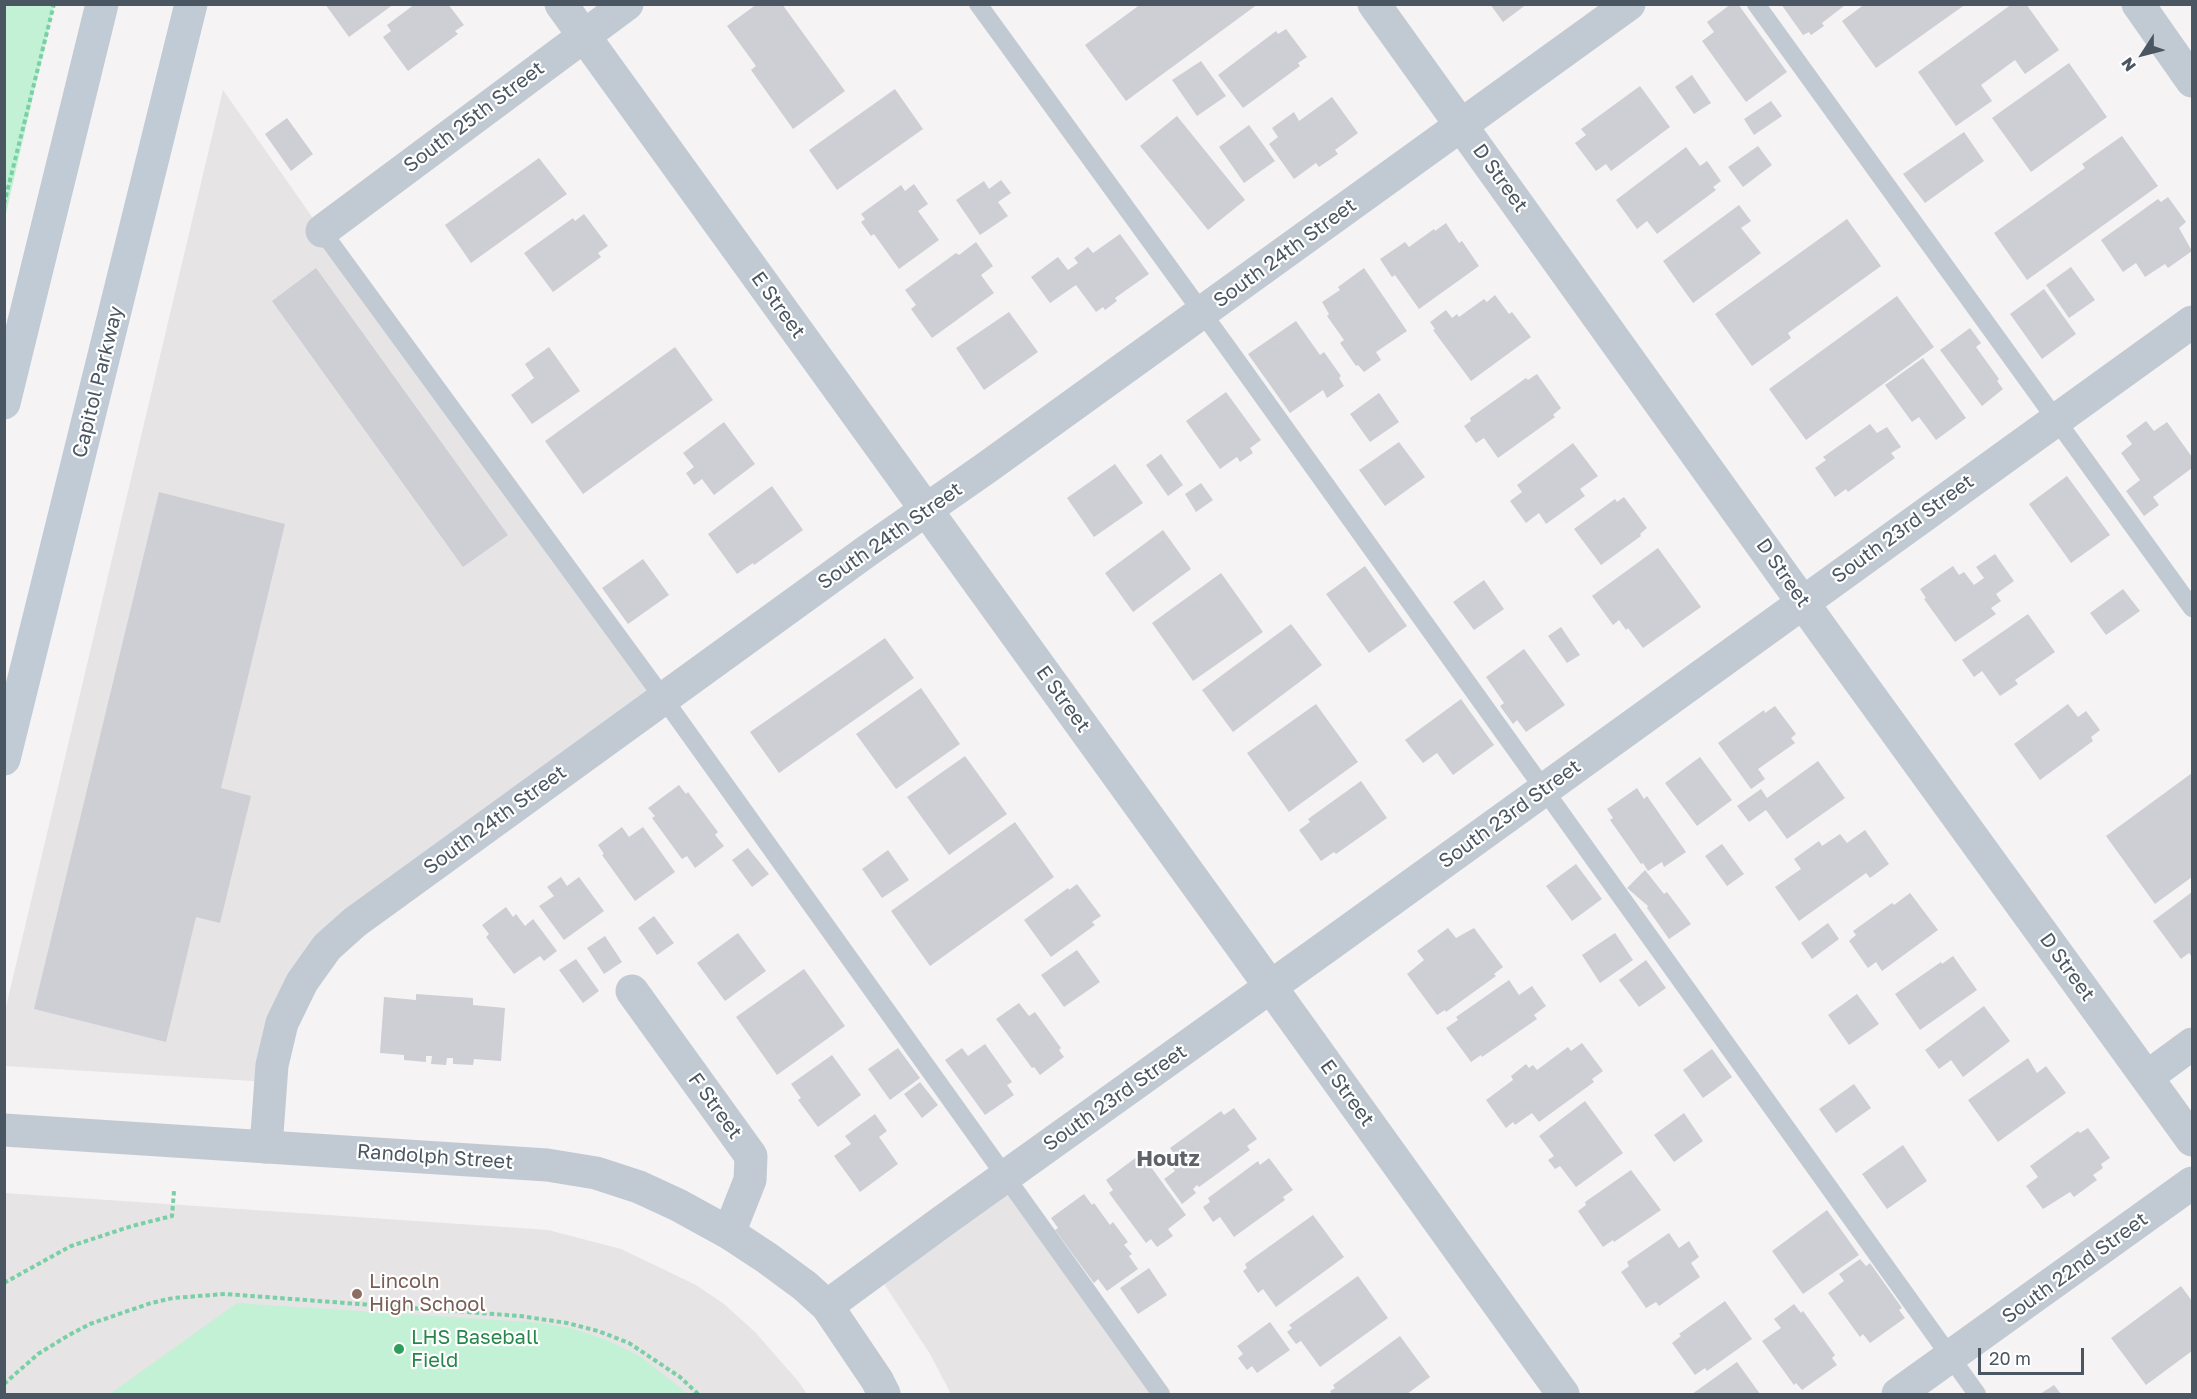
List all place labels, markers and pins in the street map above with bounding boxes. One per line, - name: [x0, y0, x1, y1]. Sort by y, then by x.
- place label: Lincoln High School: [369, 1270, 486, 1317]
- marker: Lincoln High School: [350, 1287, 364, 1301]
- place label: LHS Baseball Field: [411, 1326, 539, 1373]
- marker: LHS Baseball Field: [392, 1342, 406, 1356]

